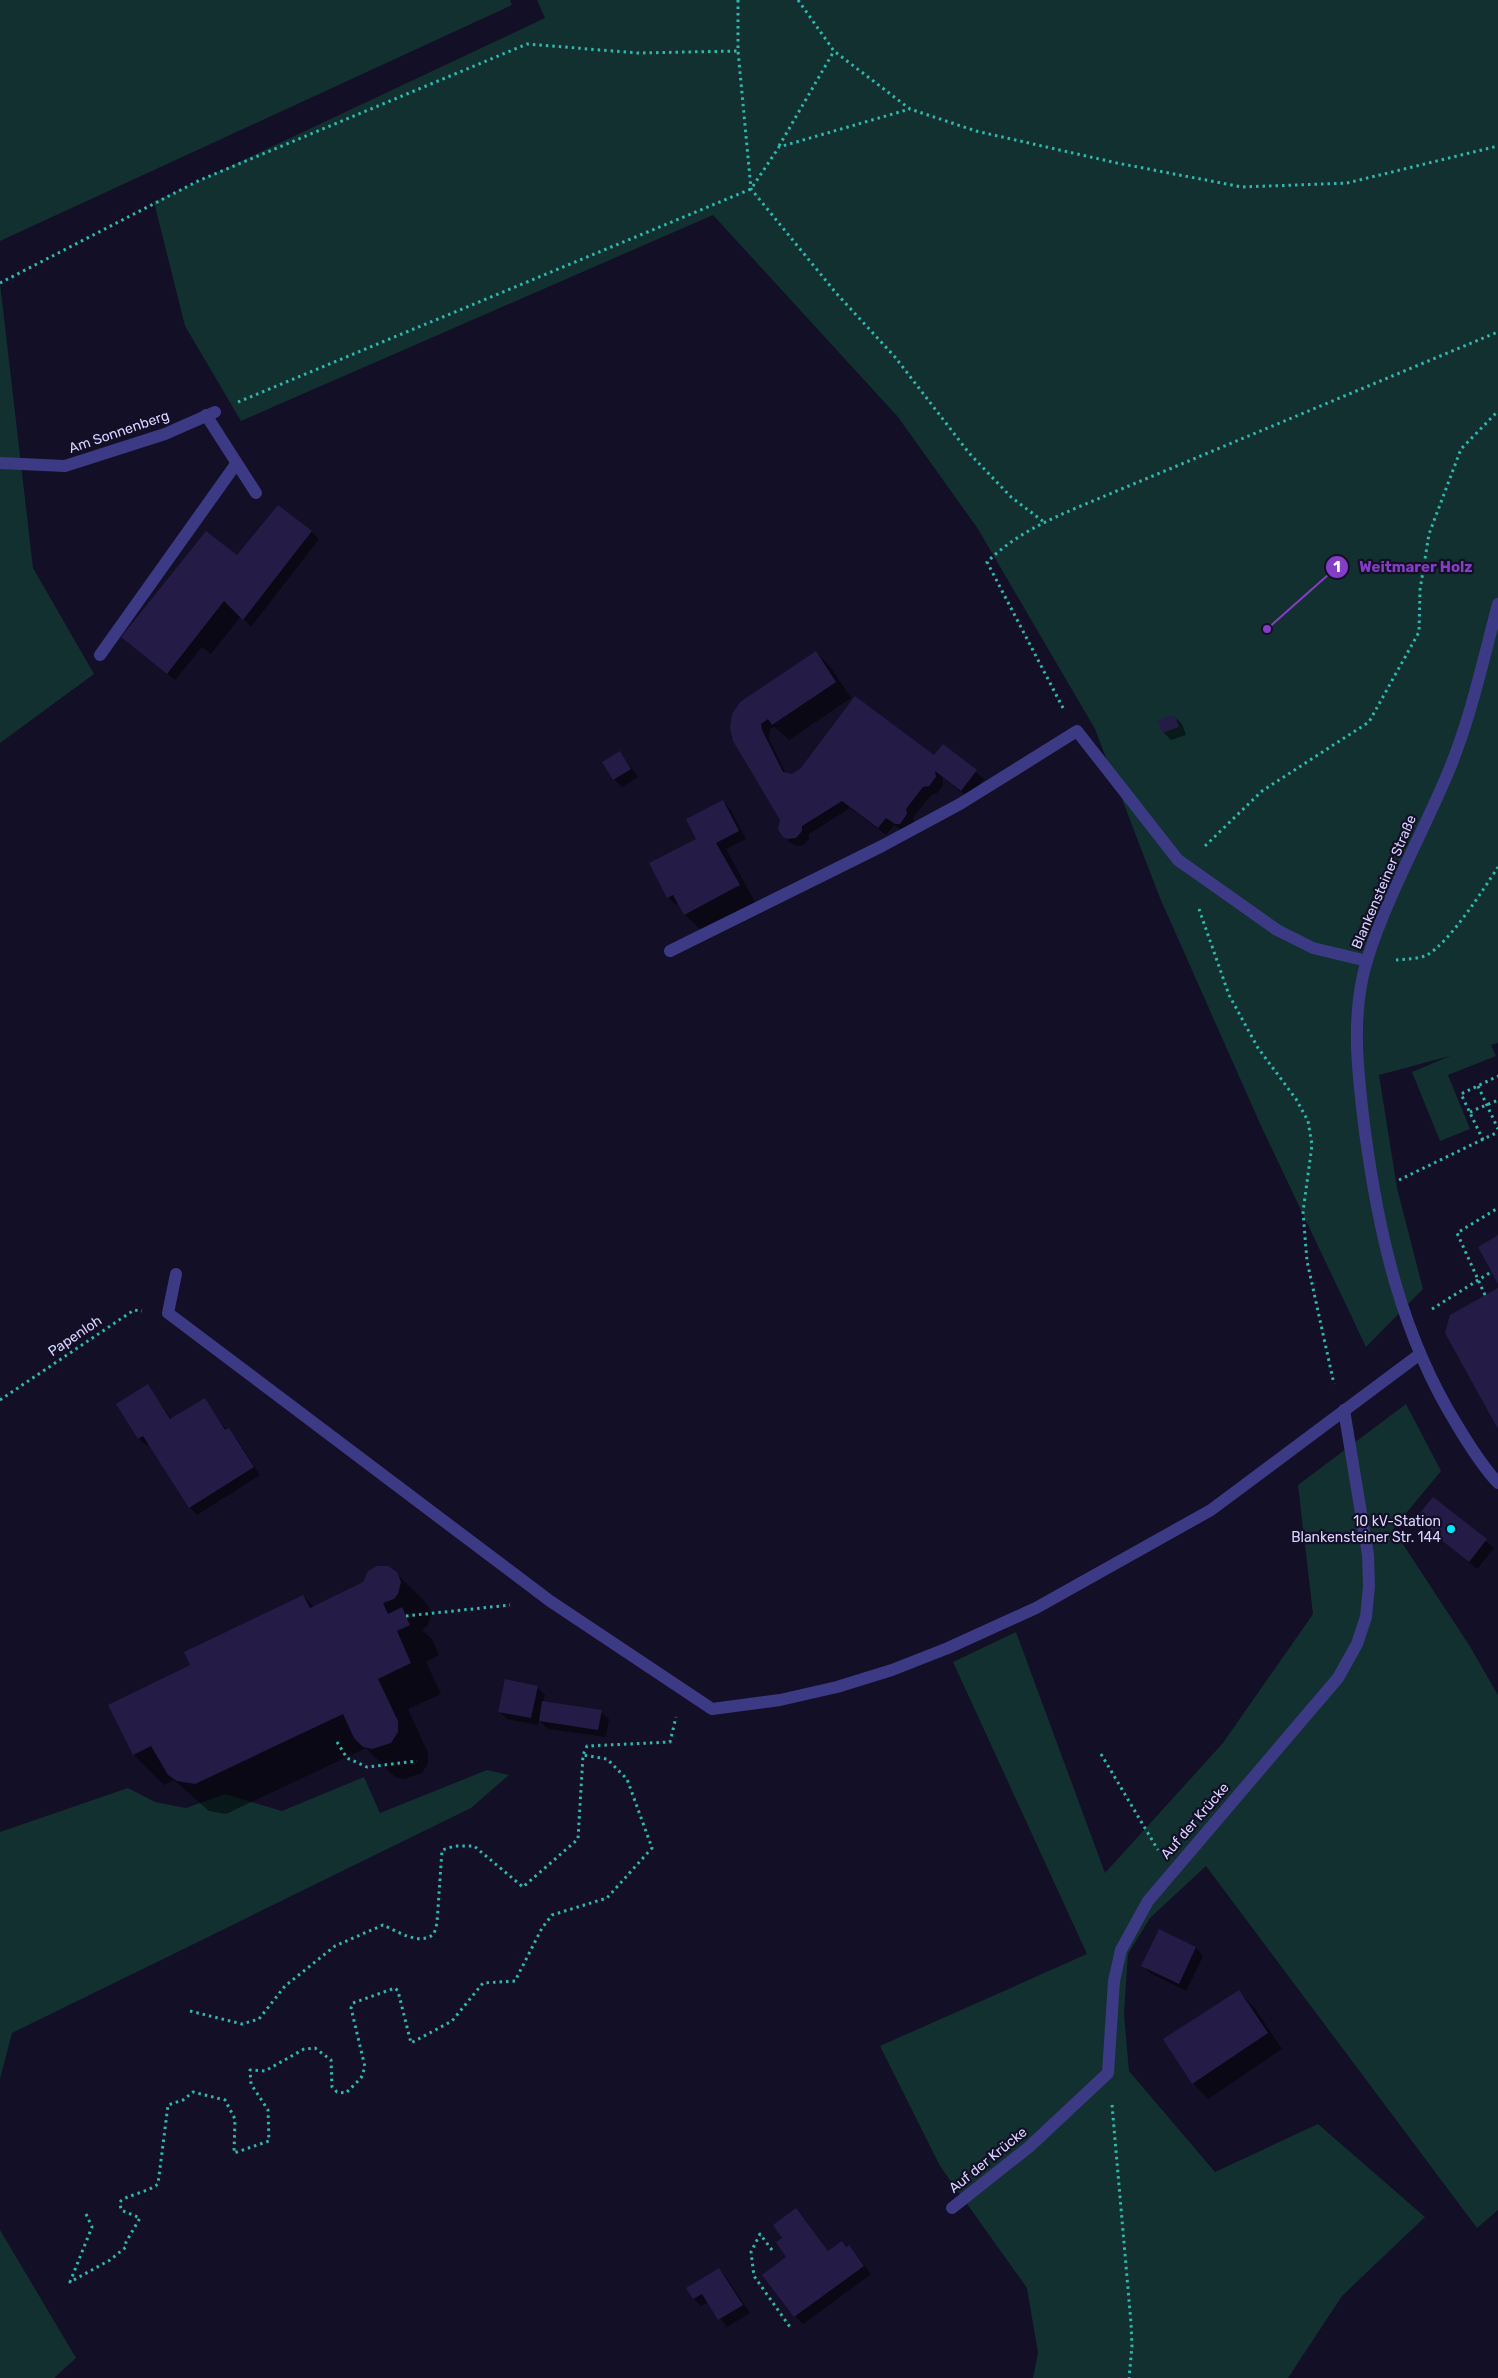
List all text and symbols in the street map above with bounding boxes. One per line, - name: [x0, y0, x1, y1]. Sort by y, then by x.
- street label: Am Sonnenberg: [67, 407, 171, 457]
- callout: Weitmarer Holz: [1324, 552, 1483, 582]
- text: 1: [1333, 558, 1341, 576]
- text: Weitmarer Holz: [1359, 558, 1473, 576]
- street label: Blankensteiner Straße: [1348, 812, 1420, 952]
- street label: Papenloh: [45, 1312, 105, 1360]
- place label: 10 kV-Station Blankensteiner Str. 144: [1291, 1513, 1441, 1546]
- marker: 10 kV-Station Blankensteiner Str. 144: [1445, 1523, 1457, 1535]
- street label: Auf der Krücke: [1157, 1779, 1233, 1863]
- street label: Auf der Krücke: [946, 2123, 1031, 2197]

